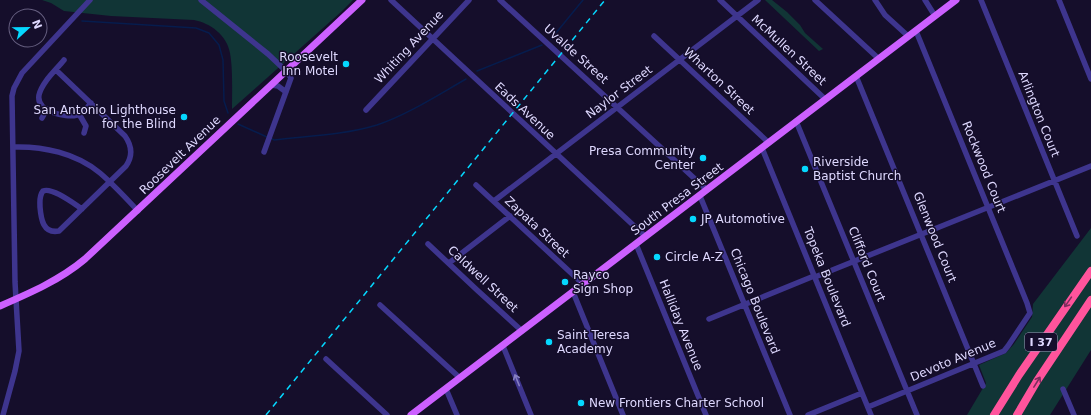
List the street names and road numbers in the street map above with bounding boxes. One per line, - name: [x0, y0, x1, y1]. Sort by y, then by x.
- street label: Whiting Avenue: [372, 8, 446, 86]
- street label: McMullen Street: [749, 12, 829, 88]
- street label: Uvalde Street: [541, 21, 611, 87]
- street label: Wharton Street: [681, 45, 758, 118]
- street label: Naylor Street: [583, 62, 655, 121]
- street label: Arlington Court: [1015, 69, 1063, 159]
- street label: Eads Avenue: [492, 80, 558, 142]
- street label: Roosevelt Avenue: [137, 113, 223, 197]
- street label: Rockwood Court: [959, 119, 1009, 215]
- street label: South Presa Street: [628, 160, 726, 238]
- street label: Glenwood Court: [910, 190, 960, 285]
- street label: Zapata Street: [502, 194, 572, 261]
- street label: Topeka Boulevard: [800, 224, 853, 329]
- street label: Clifford Court: [846, 224, 889, 304]
- street label: Caldwell Street: [445, 243, 521, 315]
- street label: Chicago Boulevard: [727, 246, 783, 356]
- street label: Halliday Avenue: [656, 277, 706, 373]
- road number: I 37: [1025, 333, 1057, 351]
- street label: Devoto Avenue: [908, 336, 998, 384]

